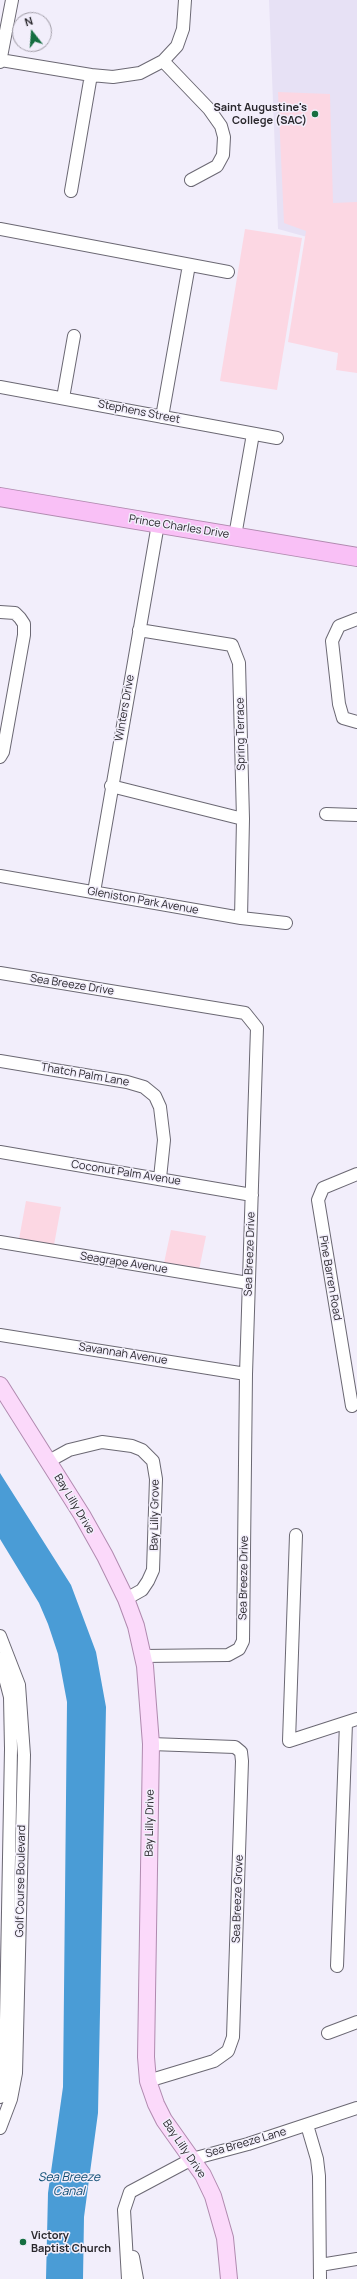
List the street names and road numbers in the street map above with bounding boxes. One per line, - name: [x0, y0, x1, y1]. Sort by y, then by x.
- street label: Stephens Street: [97, 398, 181, 426]
- street label: Prince Charles Drive: [128, 513, 230, 541]
- street label: Winters Drive: [113, 674, 137, 742]
- street label: Spring Terrace: [234, 697, 248, 771]
- street label: Gleniston Park Avenue: [86, 885, 200, 917]
- street label: Sea Breeze Drive: [29, 972, 115, 998]
- street label: Thatch Palm Lane: [40, 1061, 130, 1089]
- street label: Coconut Palm Avenue: [70, 1158, 182, 1188]
- street label: Sea Breeze Drive: [242, 1211, 258, 1297]
- street label: Pine Barren Road: [316, 1234, 344, 1322]
- street label: Seagrape Avenue: [79, 1250, 169, 1276]
- street label: Savannah Avenue: [78, 1340, 168, 1368]
- street label: Bay Lilly Drive: [51, 1472, 97, 1536]
- street label: Bay Lilly Grove: [148, 1479, 162, 1551]
- street label: Sea Breeze Drive: [237, 1536, 251, 1620]
- street label: Bay Lilly Drive: [143, 1789, 157, 1857]
- street label: Golf Course Boulevard: [13, 1825, 29, 1937]
- street label: Sea Breeze Grove: [230, 1855, 246, 1943]
- street label: Bay Lilly Drive: [160, 2117, 208, 2181]
- street label: Sea Breeze Lane: [204, 2125, 288, 2161]

